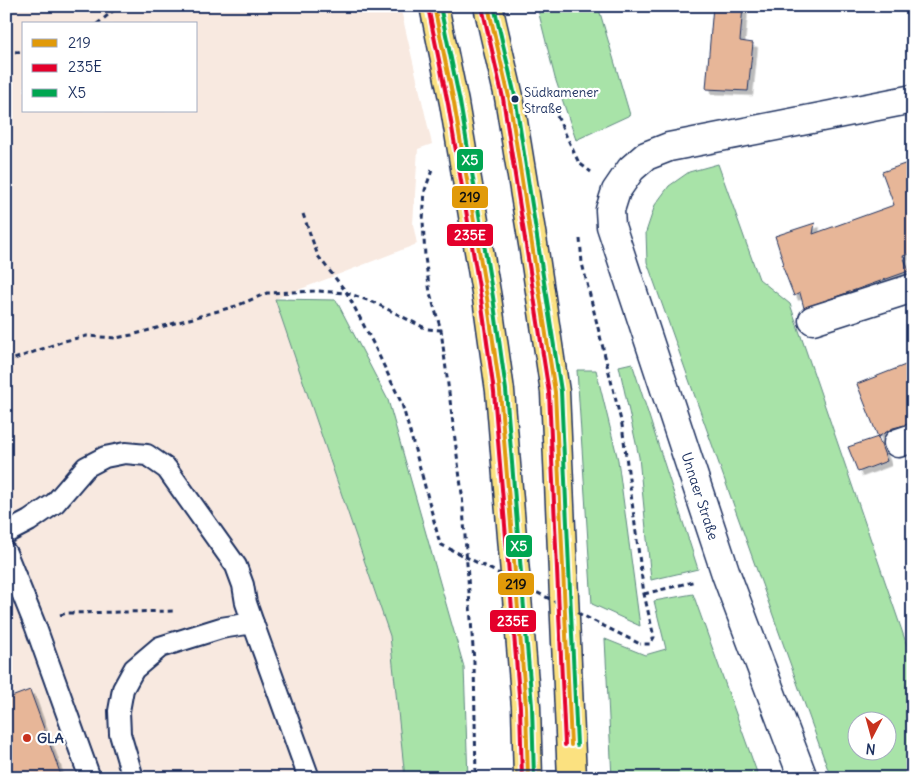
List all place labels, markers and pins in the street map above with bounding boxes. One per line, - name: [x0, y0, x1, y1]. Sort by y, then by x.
- place label: Südkamener Straße: [524, 84, 599, 117]
- marker: Südkamener Straße: [510, 94, 520, 104]
- place label: GLA: [37, 729, 64, 747]
- marker: GLA: [21, 732, 33, 744]

